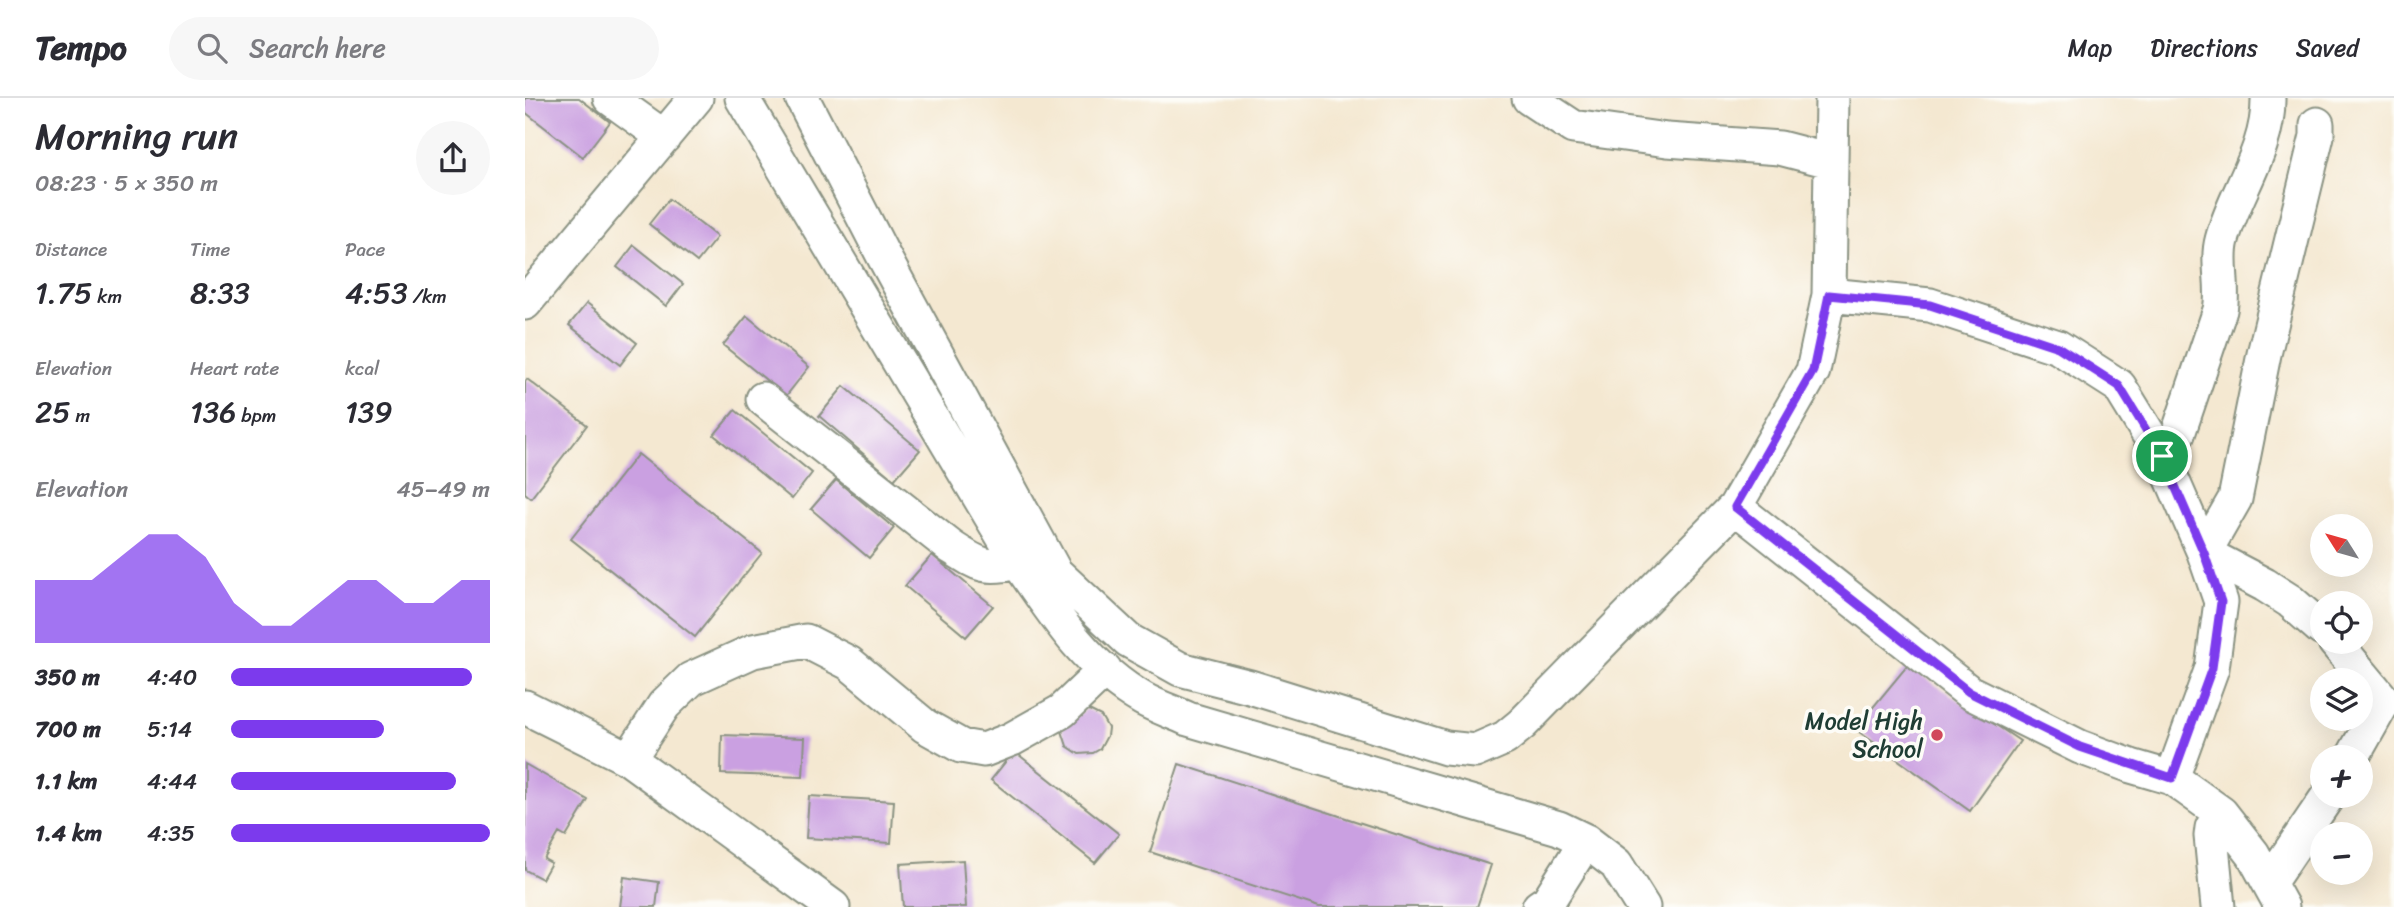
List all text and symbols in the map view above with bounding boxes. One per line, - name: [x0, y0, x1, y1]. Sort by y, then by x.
- search box: [169, 17, 659, 80]
- text: Tempo: [35, 19, 127, 77]
- text: Search here: [249, 25, 386, 71]
- text: Map: [2068, 27, 2112, 69]
- text: Directions: [2150, 27, 2258, 69]
- text: Saved: [2296, 27, 2359, 69]
- icon: search: [193, 29, 231, 67]
- text: Morning run: [35, 103, 238, 170]
- button: share: [416, 121, 490, 195]
- text: 08:23 · 5 × 350 m: [35, 163, 218, 204]
- text: Distance: [35, 233, 107, 266]
- text: Time: [190, 233, 230, 266]
- text: Pace: [345, 233, 385, 266]
- text: 1.75: [35, 266, 92, 320]
- text: 8:33: [190, 266, 250, 320]
- text: 4:53: [345, 266, 408, 320]
- text: km: [92, 280, 122, 313]
- text: /km: [408, 280, 447, 313]
- text: Elevation: [35, 352, 112, 385]
- text: Heart rate: [190, 352, 279, 385]
- text: kcal: [345, 352, 380, 385]
- text: 25: [35, 385, 71, 439]
- text: 136: [190, 385, 236, 439]
- text: 139: [345, 385, 393, 439]
- text: m: [71, 399, 90, 432]
- text: bpm: [236, 399, 276, 432]
- pin: [2132, 426, 2192, 486]
- icon: arrive: [2143, 437, 2181, 475]
- text: Elevation: [35, 469, 128, 510]
- text: 45–49 m: [396, 469, 490, 510]
- north arrow: [2310, 514, 2373, 578]
- map controls: [2310, 514, 2373, 885]
- button: locate: [2310, 591, 2373, 654]
- text: 350 m: [35, 657, 100, 698]
- text: 4:40: [147, 657, 197, 698]
- button: layers: [2310, 668, 2373, 731]
- place label: Model High School: [1805, 700, 1924, 770]
- text: 700 m: [35, 709, 101, 750]
- text: 5:14: [147, 709, 192, 750]
- marker: Model High School: [1929, 727, 1945, 743]
- button: +: [2310, 745, 2373, 808]
- text: 1.1 km: [35, 761, 98, 802]
- text: 4:44: [147, 761, 197, 802]
- text: 1.4 km: [35, 813, 102, 854]
- text: 4:35: [147, 813, 195, 854]
- button: −: [2310, 822, 2373, 885]

